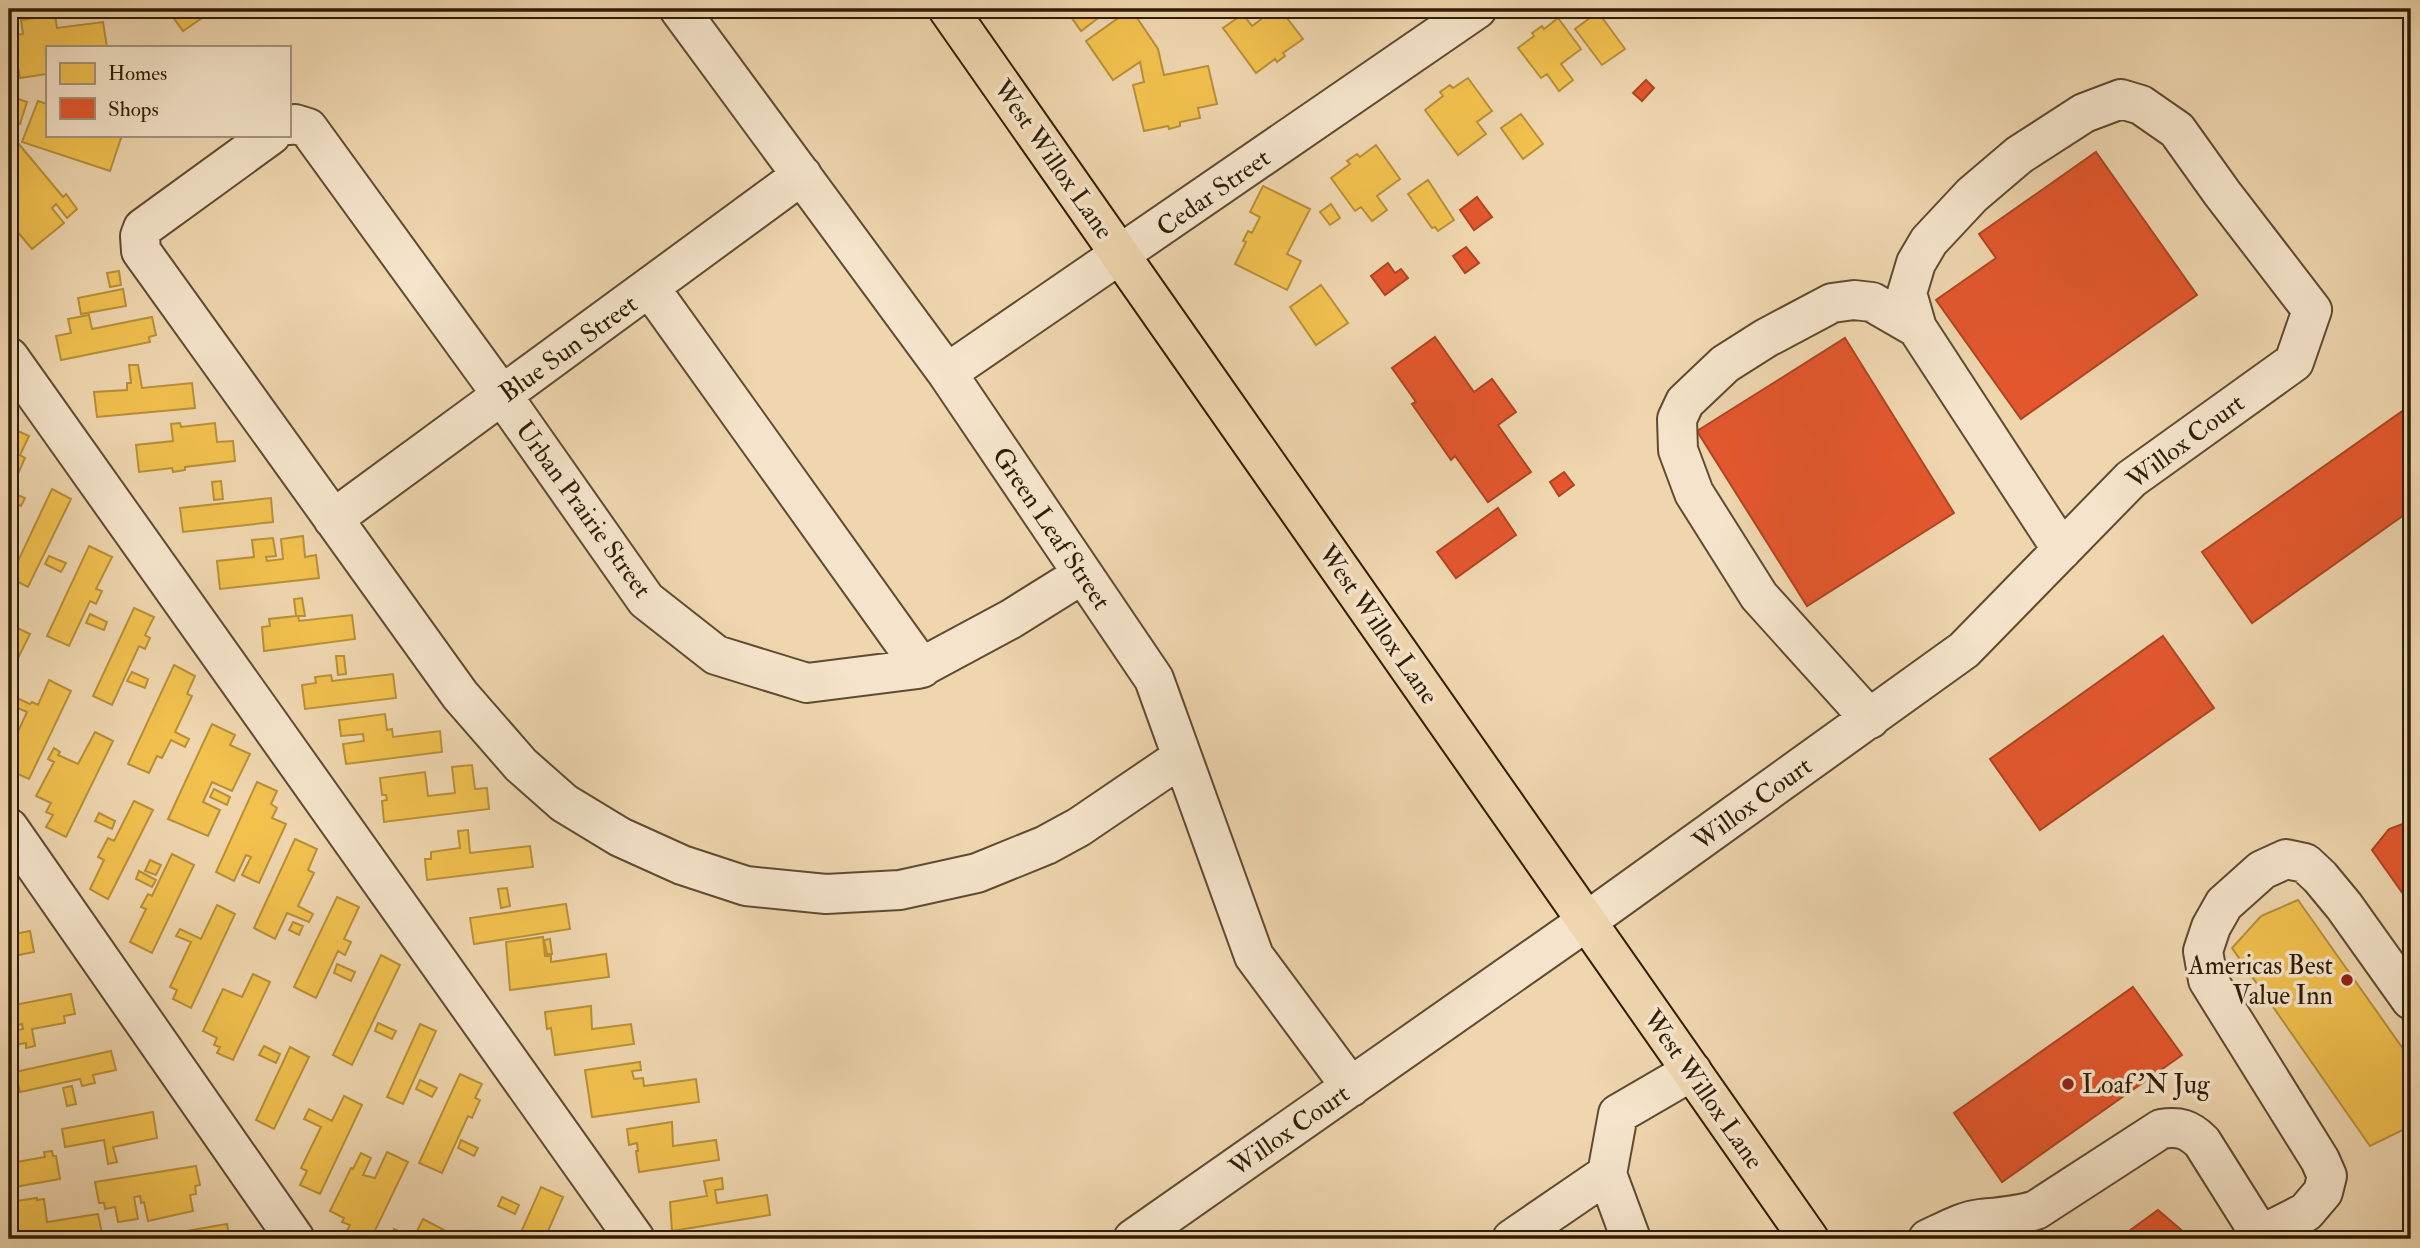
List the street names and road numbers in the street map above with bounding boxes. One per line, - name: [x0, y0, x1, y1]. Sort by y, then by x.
- street label: West Willox Lane: [986, 73, 1120, 246]
- street label: Cedar Street: [1151, 142, 1276, 244]
- street label: Blue Sun Street: [493, 288, 644, 410]
- street label: Willox Court: [2120, 387, 2251, 497]
- street label: Urban Prairie Street: [508, 415, 658, 604]
- street label: Green Leaf Street: [985, 441, 1117, 616]
- street label: West Willox Lane: [1311, 538, 1445, 711]
- street label: Willox Court: [1686, 750, 1818, 858]
- street label: West Willox Lane: [1636, 1003, 1770, 1176]
- street label: Willox Court: [1223, 1078, 1356, 1184]

